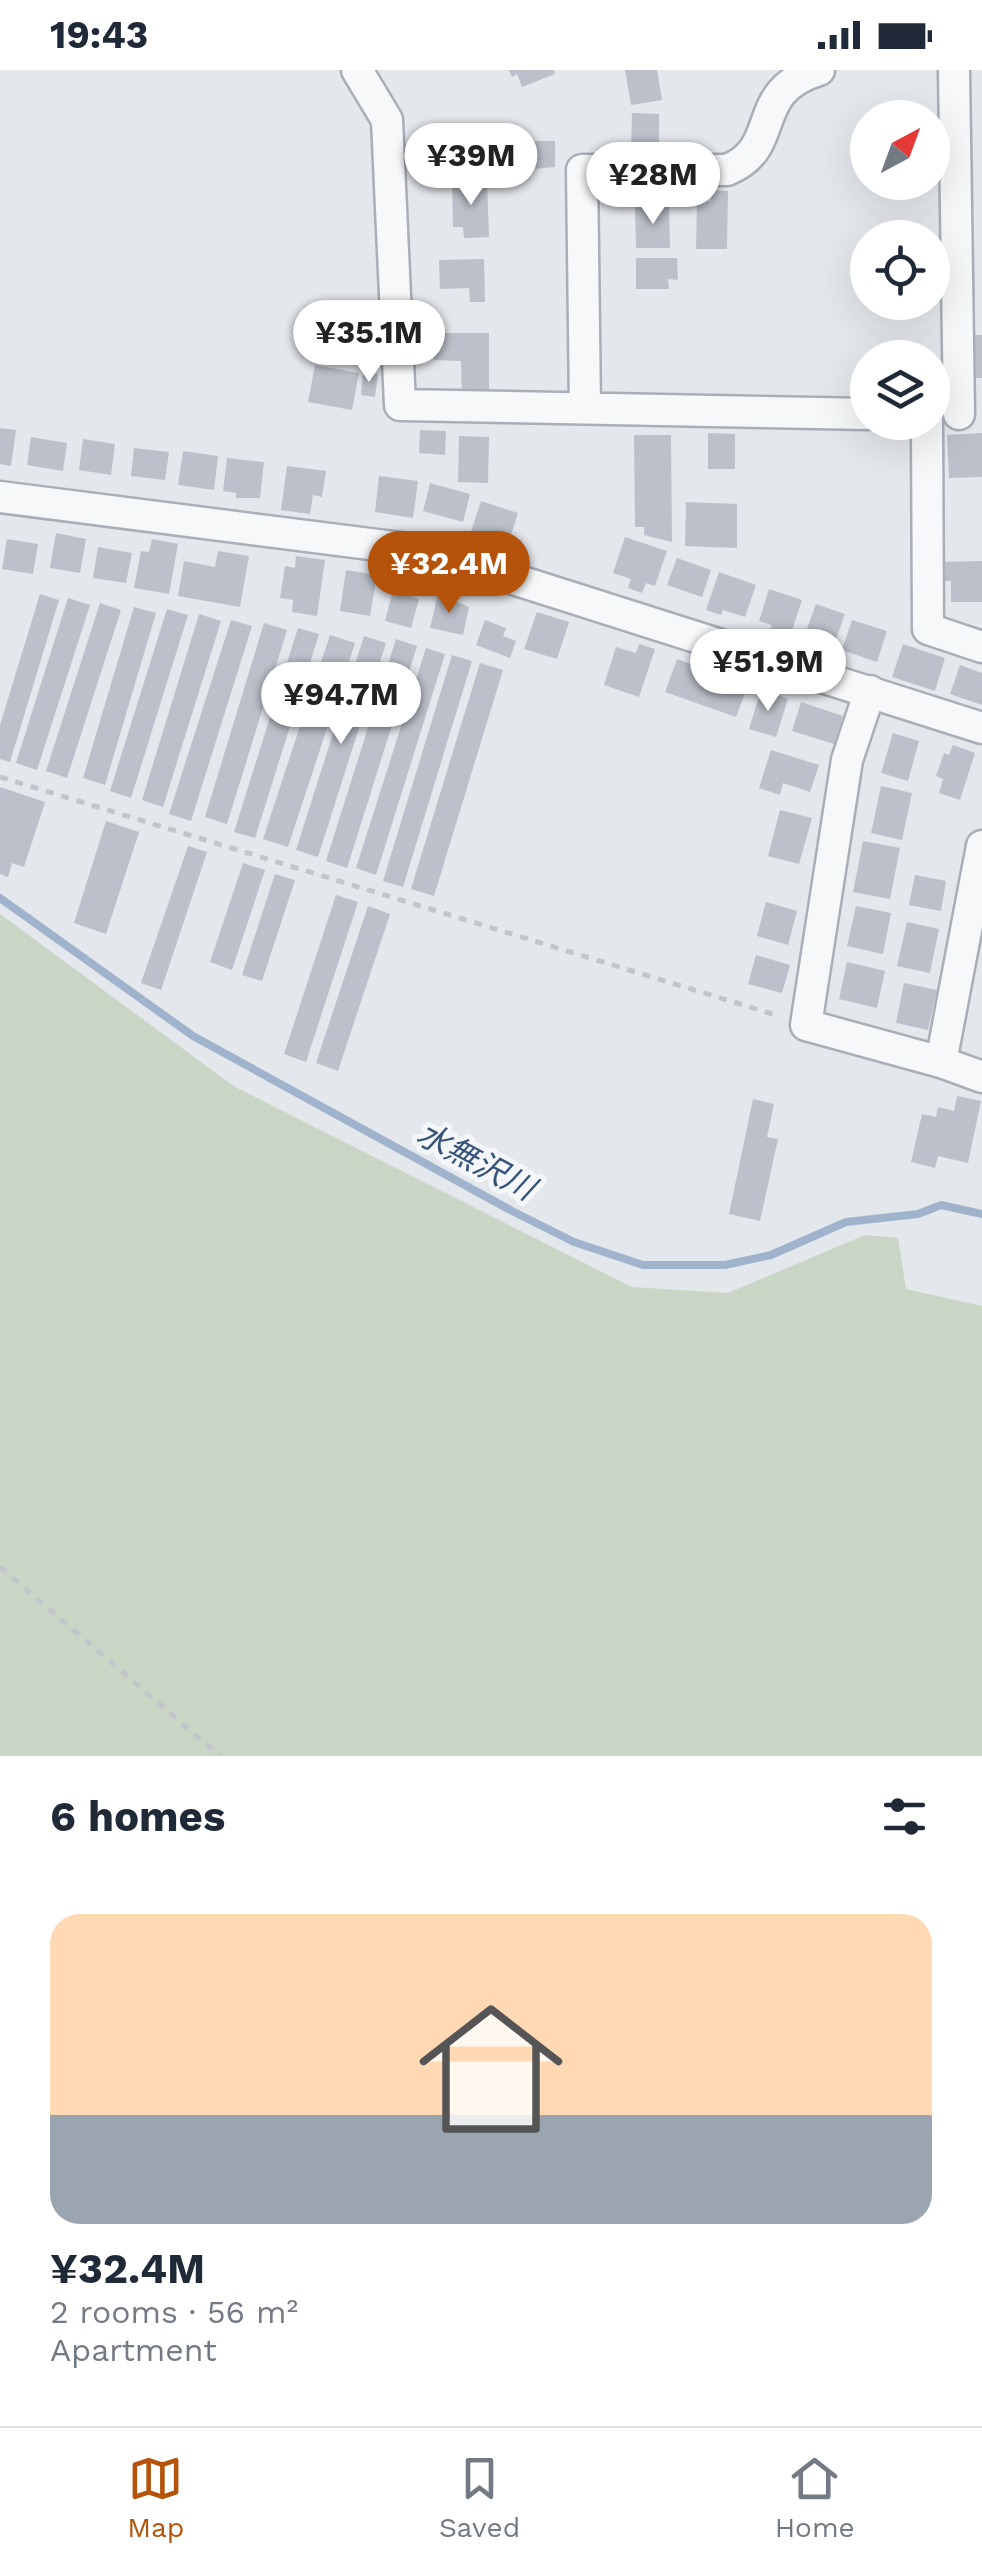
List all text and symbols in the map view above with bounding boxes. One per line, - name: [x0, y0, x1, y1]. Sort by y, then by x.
- text: 19:43: [50, 13, 148, 57]
- north arrow: [850, 100, 950, 200]
- map controls: [850, 100, 950, 440]
- pin: ¥39M: [412, 123, 530, 208]
- text: ¥39M: [426, 136, 516, 174]
- pin: ¥28M: [594, 142, 712, 227]
- text: ¥28M: [608, 155, 698, 193]
- button: locate: [850, 220, 950, 320]
- pin: ¥35.1M: [288, 300, 450, 385]
- text: ¥35.1M: [315, 313, 423, 351]
- button: layers: [850, 340, 950, 440]
- pin: ¥32.4M: [368, 531, 530, 616]
- text: ¥32.4M: [390, 544, 508, 582]
- pin: ¥51.9M: [687, 629, 849, 714]
- text: ¥51.9M: [712, 642, 824, 680]
- pin: ¥94.7M: [260, 662, 422, 747]
- text: ¥94.7M: [283, 675, 399, 713]
- water label: 水無沢川: [411, 1114, 544, 1209]
- icon: filters: [877, 1789, 932, 1844]
- text: 6 homes: [50, 1792, 225, 1841]
- icon: home: [401, 1979, 581, 2159]
- text: ¥32.4M: [50, 2244, 205, 2293]
- text: 2 rooms · 56 m²: [50, 2293, 298, 2331]
- text: Apartment: [50, 2331, 217, 2369]
- tab: Map: [127, 2451, 184, 2544]
- tab: Saved: [439, 2451, 520, 2544]
- tab: Home: [775, 2451, 855, 2544]

